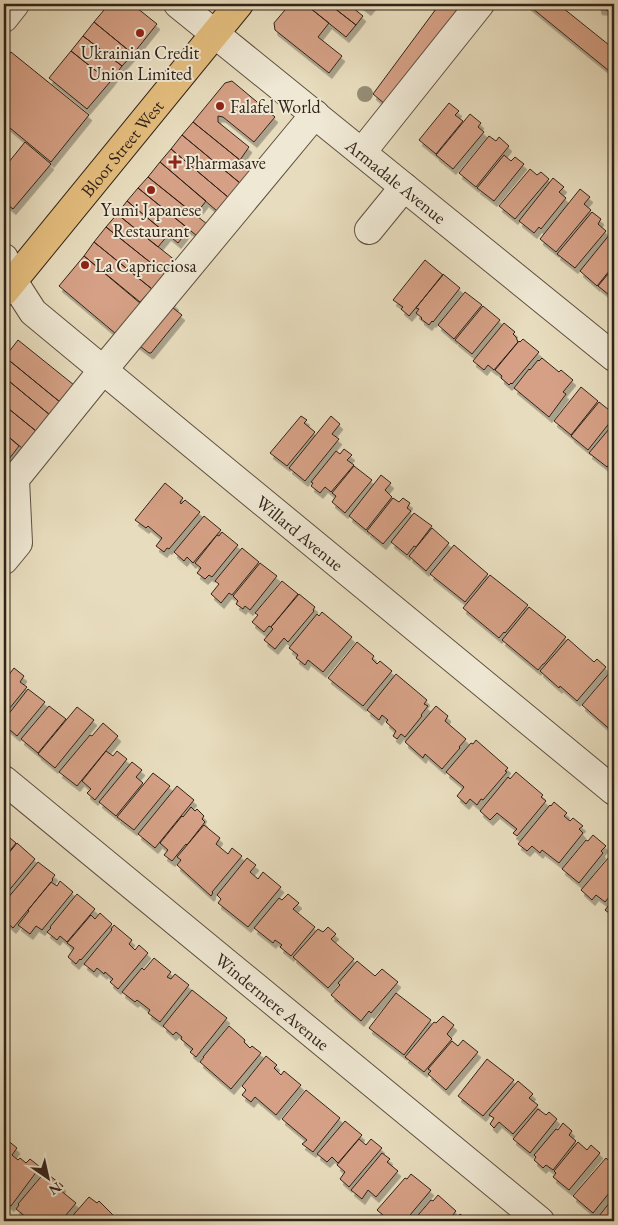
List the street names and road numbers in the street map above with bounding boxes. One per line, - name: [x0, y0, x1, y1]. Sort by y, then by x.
- street label: Bloor Street West: [75, 94, 168, 201]
- street label: Armadale Avenue: [341, 133, 451, 228]
- street label: Willard Avenue: [252, 490, 349, 575]
- street label: Windermere Avenue: [211, 947, 335, 1055]

